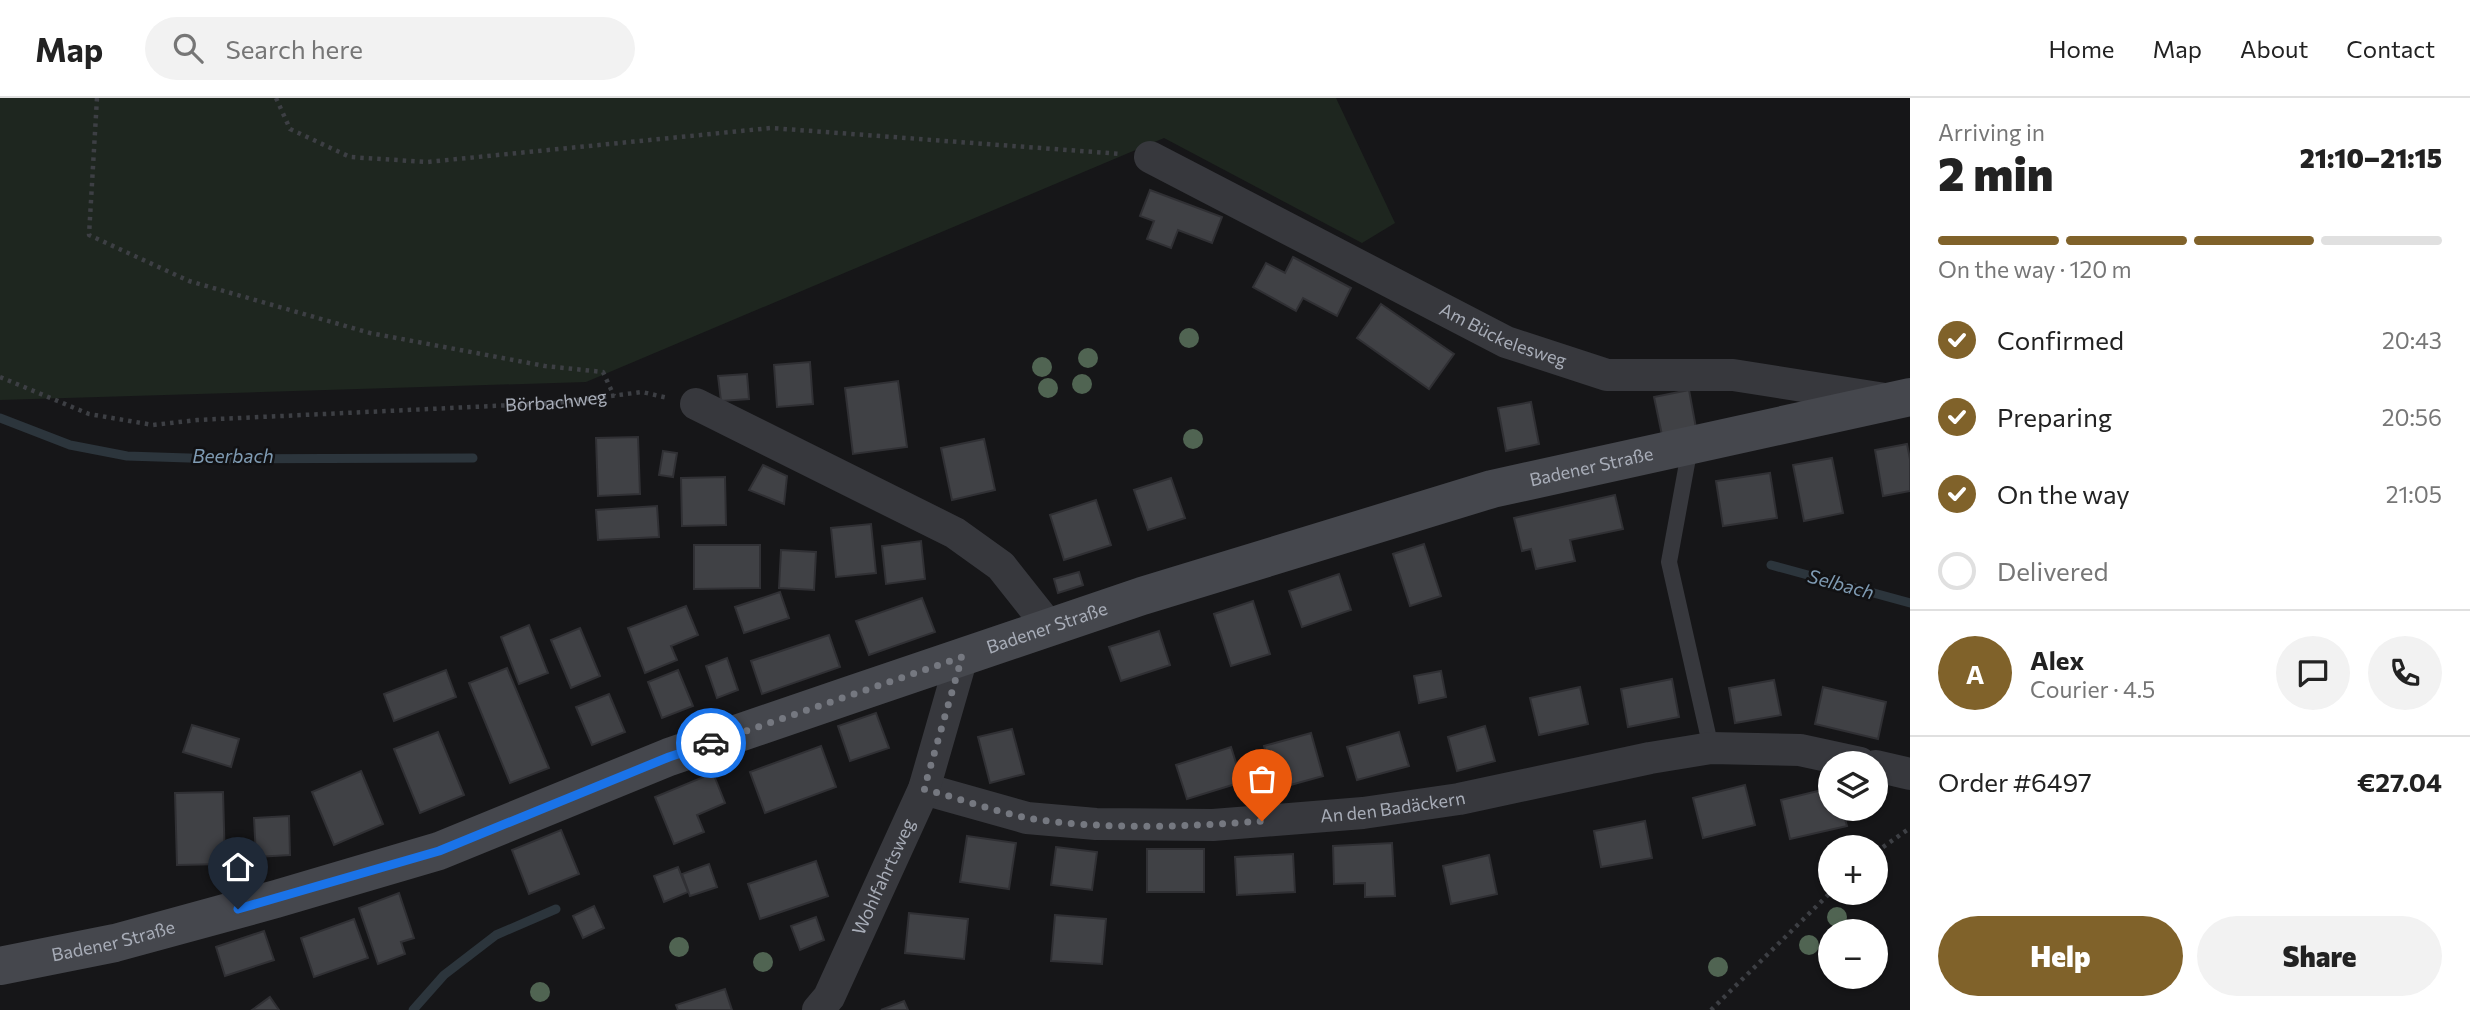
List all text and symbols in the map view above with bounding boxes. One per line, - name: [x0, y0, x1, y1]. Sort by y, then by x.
- search box: [145, 17, 635, 80]
- text: Map: [35, 28, 103, 69]
- icon: search: [169, 29, 207, 67]
- text: Search here: [225, 33, 363, 64]
- text: Home: [2049, 34, 2115, 63]
- text: Map: [2153, 34, 2202, 63]
- text: About: [2240, 34, 2308, 63]
- text: Contact: [2346, 34, 2435, 63]
- text: Arriving in: [1938, 118, 2045, 146]
- text: 21:10–21:15: [2300, 142, 2442, 173]
- text: 2 min: [1938, 144, 2054, 200]
- text: On the way · 120 m: [1938, 255, 2132, 283]
- street label: Am Bückelesweg: [1436, 297, 1570, 371]
- icon: check: [1938, 321, 1976, 359]
- text: Confirmed: [1997, 324, 2124, 355]
- text: 20:43: [2382, 326, 2442, 354]
- street label: Börbachweg: [504, 385, 608, 415]
- icon: check: [1938, 398, 1976, 436]
- text: Preparing: [1997, 401, 2112, 432]
- text: 20:56: [2382, 403, 2442, 431]
- street label: Badener Straße: [1527, 442, 1655, 490]
- water label: Beerbach: [192, 444, 274, 467]
- icon: check: [1938, 475, 1976, 513]
- text: On the way: [1997, 478, 2130, 509]
- text: 21:05: [2386, 480, 2442, 508]
- text: Delivered: [1997, 555, 2108, 586]
- water label: Selbach: [1806, 564, 1877, 603]
- street label: Badener Straße: [984, 597, 1110, 658]
- button: chat: [2276, 636, 2350, 710]
- button: phone: [2368, 636, 2442, 710]
- text: Alex: [2030, 644, 2084, 675]
- text: A: [1966, 658, 1984, 689]
- text: Courier · 4.5: [2030, 675, 2155, 703]
- courier: [676, 708, 746, 778]
- icon: car: [692, 724, 730, 762]
- pin: [1232, 749, 1292, 821]
- map controls: [1818, 751, 1888, 989]
- button: layers: [1818, 751, 1888, 821]
- icon: bag: [1243, 760, 1281, 798]
- text: Order #6497: [1938, 766, 2092, 797]
- text: €27.04: [2357, 766, 2442, 797]
- street label: An den Badäckern: [1319, 786, 1467, 826]
- street label: Wohlfahrtsweg: [847, 815, 919, 938]
- button: +: [1818, 835, 1888, 905]
- pin: [208, 837, 268, 909]
- icon: home: [219, 848, 257, 886]
- street label: Badener Straße: [50, 915, 177, 965]
- button: Help: [1938, 916, 2183, 996]
- button: Share: [2197, 916, 2442, 996]
- button: −: [1818, 919, 1888, 989]

